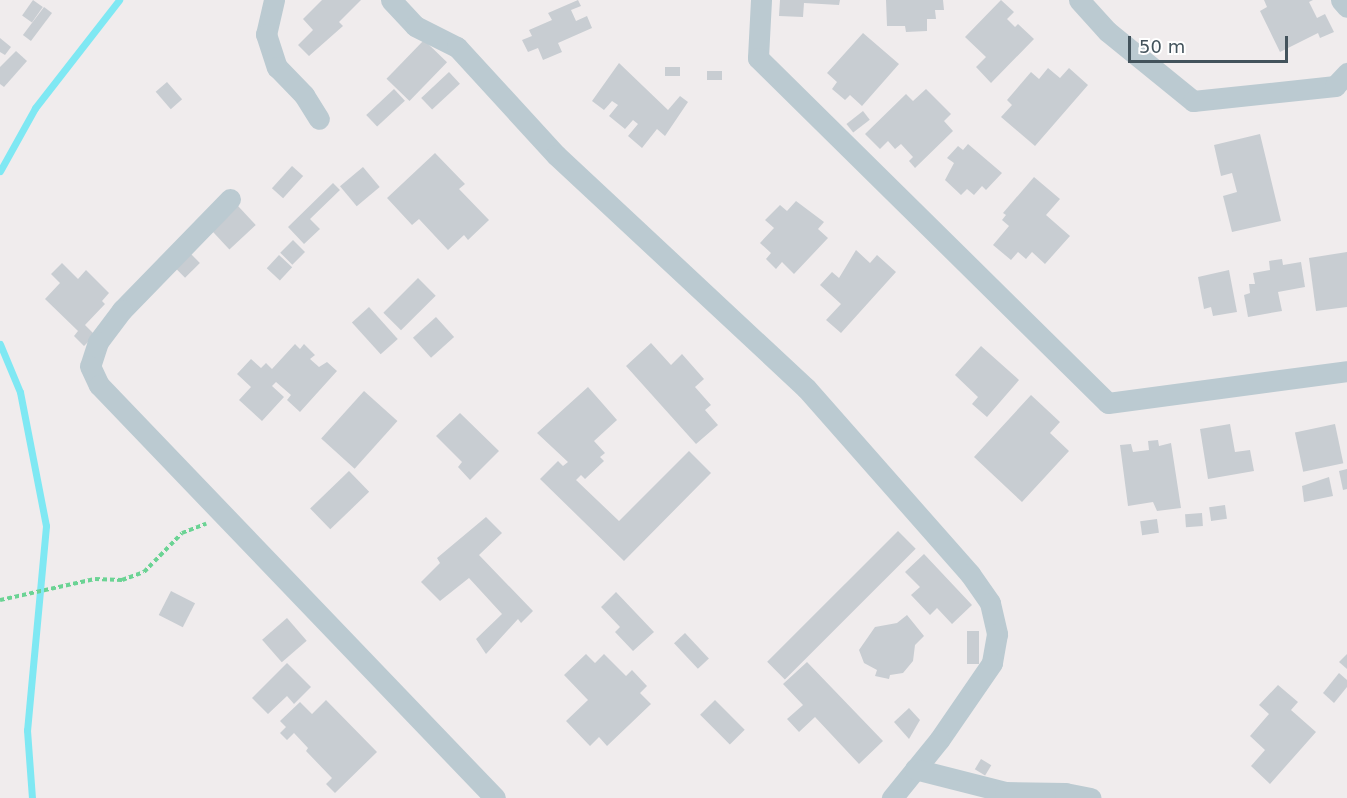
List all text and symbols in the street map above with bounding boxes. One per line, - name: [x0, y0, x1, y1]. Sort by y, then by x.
- scale bar: [1131, 24, 1292, 62]
- text: 50 m: [1139, 36, 1185, 57]

